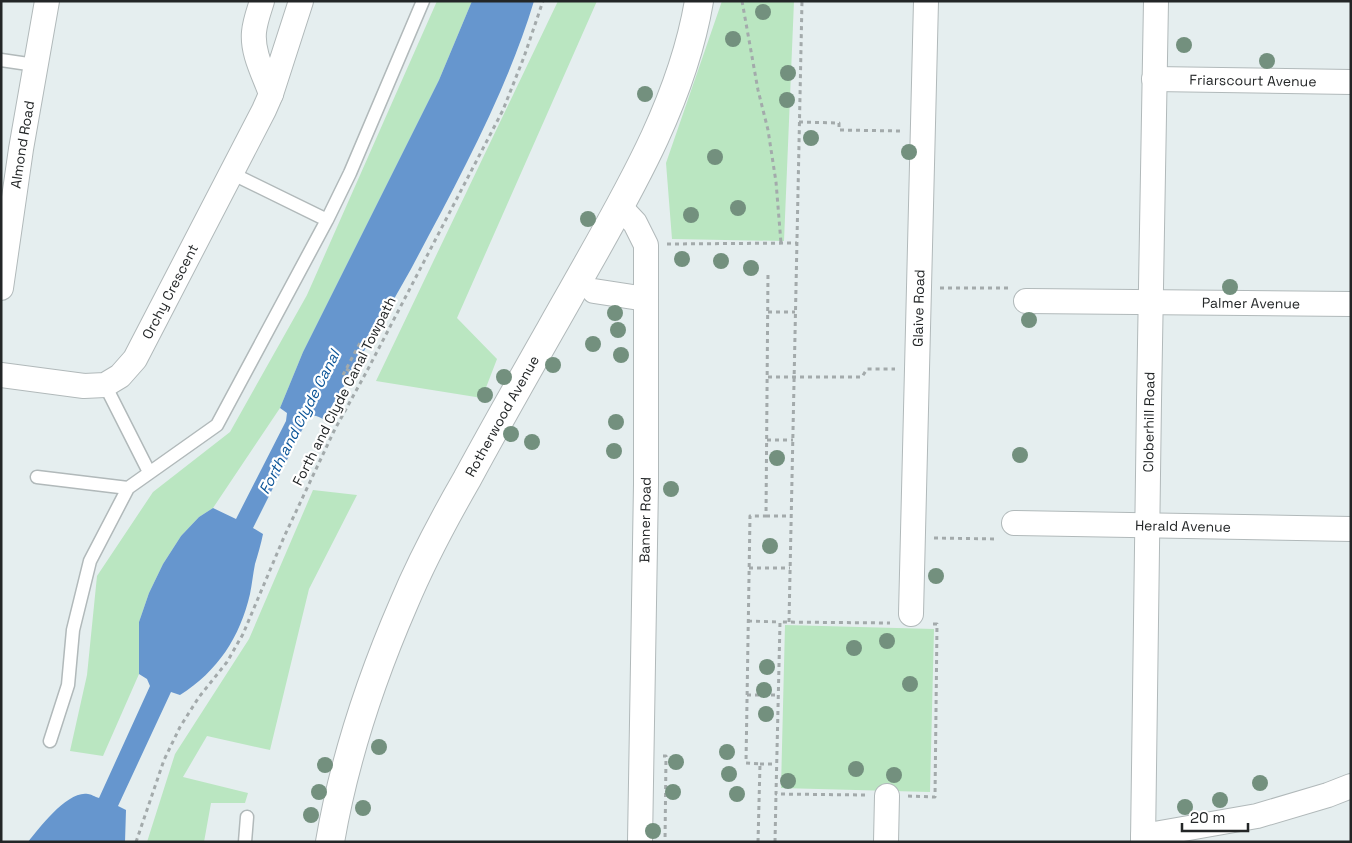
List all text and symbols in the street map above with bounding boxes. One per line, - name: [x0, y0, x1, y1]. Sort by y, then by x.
- street label: Friarscourt Avenue: [1189, 71, 1317, 90]
- street label: Almond Road: [6, 99, 38, 190]
- street label: Orchy Crescent: [138, 241, 202, 342]
- street label: Glaive Road: [909, 269, 928, 347]
- street label: Forth and Clyde Canal Towpath: [289, 294, 399, 488]
- street label: Palmer Avenue: [1202, 294, 1300, 313]
- water label: Forth and Clyde Canal: [255, 347, 343, 497]
- street label: Rotherwood Avenue: [461, 352, 543, 480]
- street label: Cloberhill Road: [1139, 372, 1159, 472]
- street label: Banner Road: [635, 477, 655, 563]
- street label: Herald Avenue: [1135, 516, 1231, 536]
- scale bar: [1182, 800, 1248, 832]
- text: 20 m: [1190, 808, 1225, 827]

